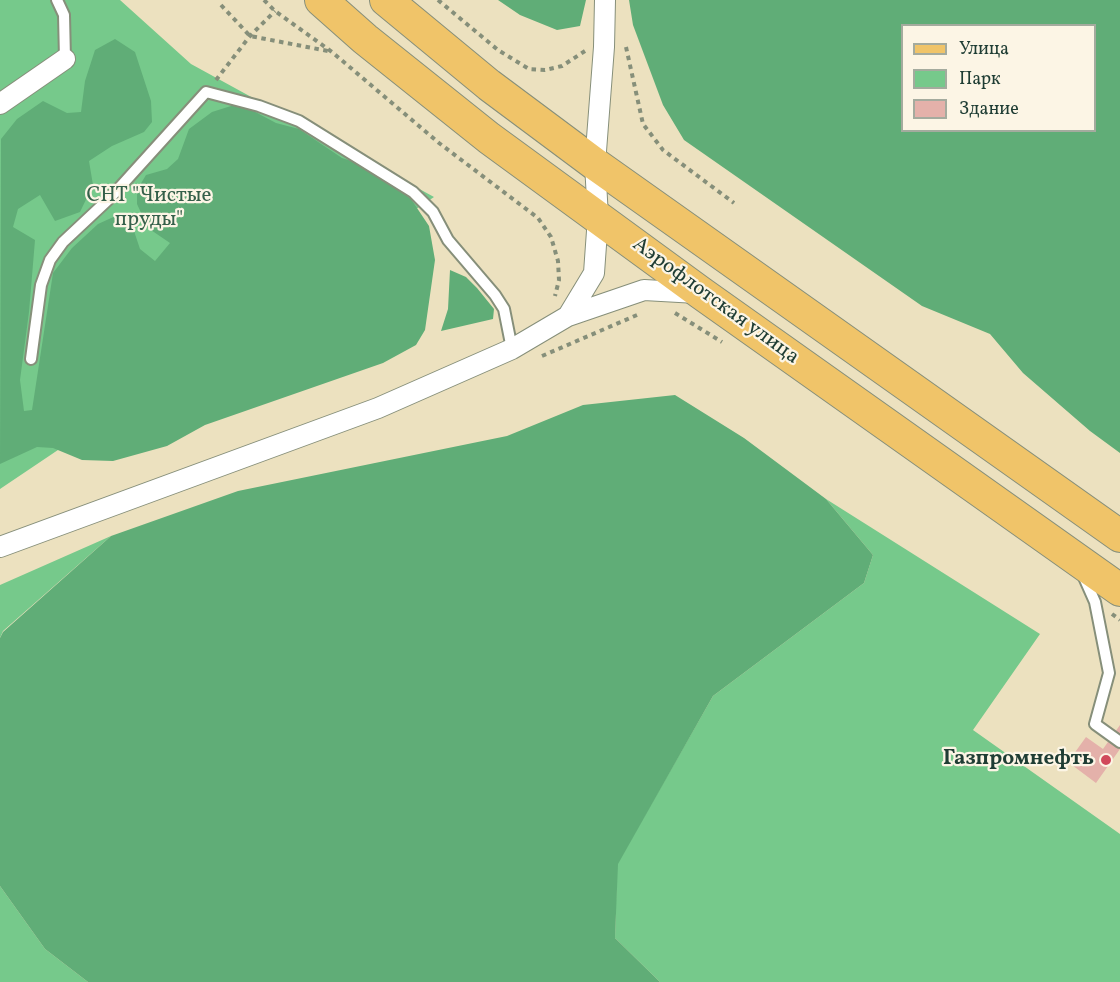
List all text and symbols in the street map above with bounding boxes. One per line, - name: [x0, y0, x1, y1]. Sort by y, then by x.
- legend: [901, 24, 1096, 132]
- text: Улица: [959, 37, 1009, 62]
- text: Парк: [959, 67, 1001, 92]
- text: Здание: [959, 97, 1019, 122]
- park label: СНТ "Чистые пруды": [87, 184, 211, 234]
- street label: Аэрофлотская улица: [627, 233, 803, 371]
- place label: Газпромнефть: [943, 747, 1094, 773]
- marker: Газпромнефть: [1099, 753, 1113, 767]

